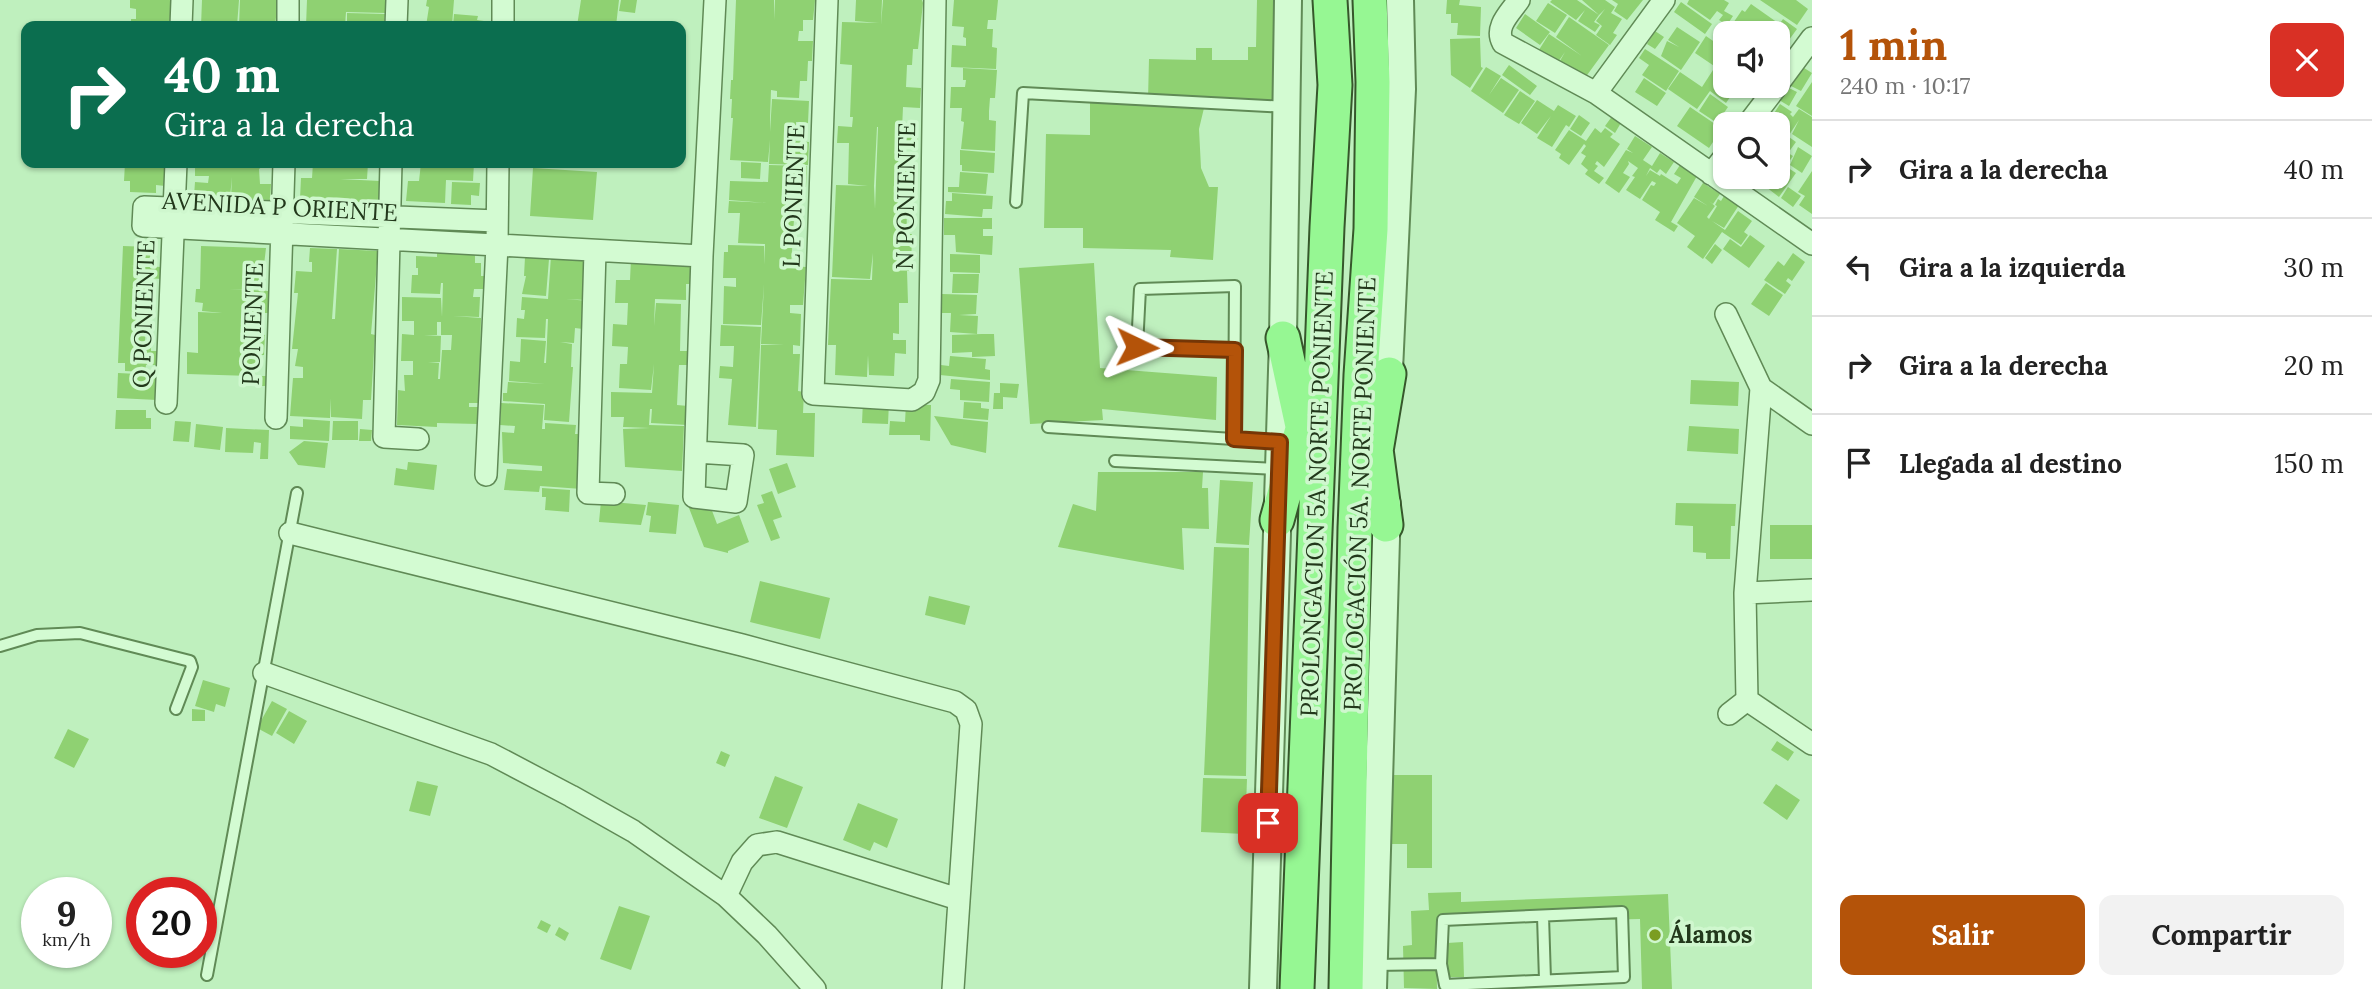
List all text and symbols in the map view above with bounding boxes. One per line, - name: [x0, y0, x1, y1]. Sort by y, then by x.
- text: 1 min: [1840, 18, 1947, 72]
- map controls: [1713, 21, 1790, 189]
- button: sound: [1713, 21, 1790, 98]
- button: close: [2270, 23, 2344, 97]
- text: 40 m: [164, 43, 280, 105]
- icon: right: [49, 49, 140, 140]
- text: 240 m · 10:17: [1840, 71, 1970, 100]
- text: Gira a la derecha: [164, 104, 414, 145]
- button: search: [1713, 112, 1790, 189]
- street label: N PONIENTE: [889, 122, 922, 270]
- street label: L PONIENTE: [776, 124, 811, 268]
- icon: right: [1840, 150, 1878, 188]
- text: Gira a la derecha: [1899, 153, 2108, 186]
- text: 40 m: [2284, 153, 2344, 186]
- street label: AVENIDA P ORIENTE: [160, 185, 399, 228]
- street label: Q PONIENTE: [125, 239, 162, 389]
- icon: left: [1840, 248, 1878, 286]
- text: Gira a la izquierda: [1899, 251, 2126, 284]
- text: 30 m: [2283, 251, 2344, 284]
- street label: PONIENTE: [235, 262, 270, 386]
- street label: PROLONGACION 5A NORTE PONIENTE: [1293, 270, 1340, 718]
- street label: PROLOGACIÓN 5A. NORTE PONIENTE: [1336, 276, 1383, 712]
- position arrow: [1100, 310, 1174, 384]
- icon: right: [1840, 346, 1878, 384]
- text: Gira a la derecha: [1899, 349, 2108, 382]
- text: 20 m: [2284, 349, 2344, 382]
- icon: arrive: [1840, 444, 1878, 482]
- text: Llegada al destino: [1899, 447, 2122, 480]
- text: 150 m: [2274, 447, 2344, 480]
- pin: [1238, 793, 1298, 853]
- icon: arrive: [1249, 804, 1287, 842]
- speed limit sign: 20: [126, 877, 217, 968]
- text: 9: [56, 891, 77, 936]
- button: Salir: [1840, 895, 2085, 975]
- button: Compartir: [2099, 895, 2344, 975]
- place label: Álamos: [1669, 919, 1752, 950]
- marker: Álamos: [1647, 927, 1663, 943]
- text: km/h: [42, 928, 91, 951]

